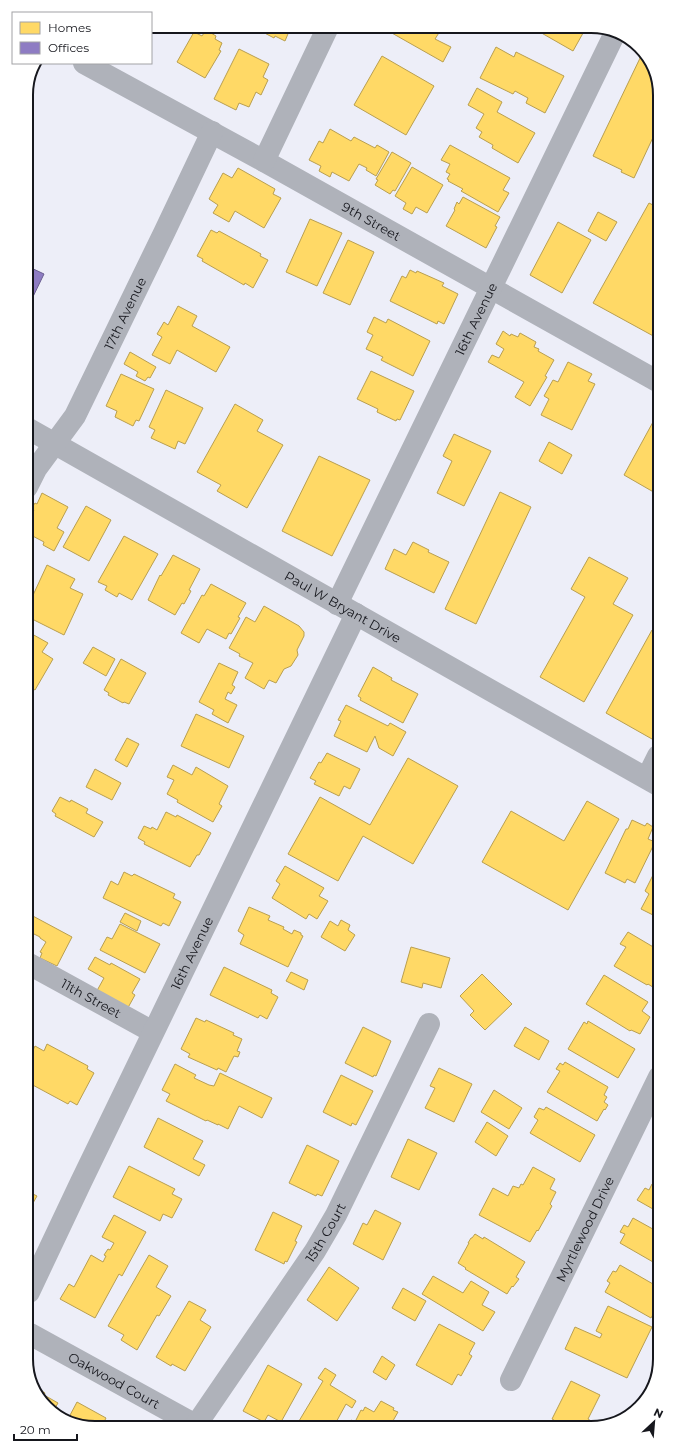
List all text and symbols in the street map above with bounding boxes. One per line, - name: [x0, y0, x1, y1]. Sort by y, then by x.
- legend: [12, 12, 152, 64]
- text: Homes: [48, 20, 91, 35]
- text: Offices: [48, 40, 89, 55]
- street label: 9th Street: [339, 198, 404, 244]
- street label: 17th Avenue: [100, 274, 149, 352]
- street label: 16th Avenue: [451, 280, 500, 358]
- street label: Paul W Bryant Drive: [282, 567, 404, 646]
- street label: 16th Avenue: [167, 914, 216, 992]
- street label: 11th Street: [58, 975, 124, 1021]
- street label: Myrtlewood Drive: [552, 1174, 617, 1284]
- street label: 15th Court: [302, 1200, 349, 1265]
- street label: Oakwood Court: [65, 1349, 163, 1412]
- north arrow: [634, 1402, 674, 1442]
- text: N: [651, 1405, 665, 1421]
- scale bar: [14, 1416, 77, 1442]
- text: 20 m: [20, 1422, 51, 1437]

